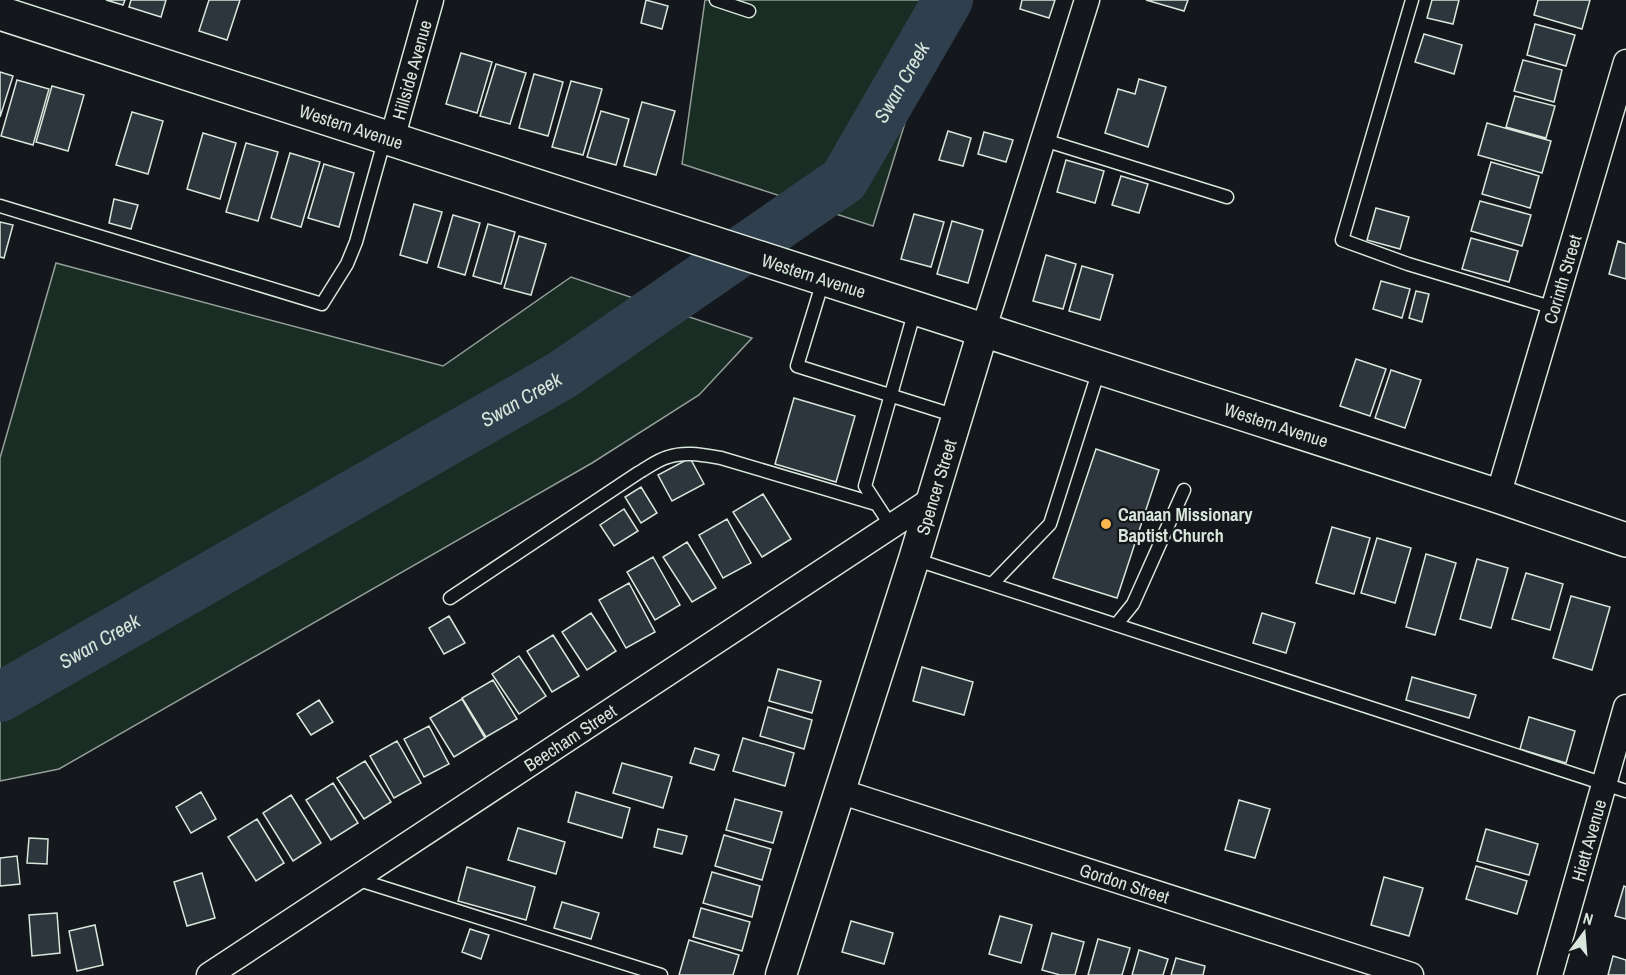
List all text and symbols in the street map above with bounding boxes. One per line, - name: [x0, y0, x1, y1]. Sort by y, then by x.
- street label: Hillside Avenue: [386, 17, 437, 122]
- water label: Swan Creek: [867, 36, 935, 127]
- street label: Western Avenue: [296, 98, 406, 155]
- street label: Corinth Street: [1537, 232, 1587, 327]
- street label: Western Avenue: [759, 247, 869, 304]
- water label: Swan Creek: [475, 364, 567, 433]
- street label: Western Avenue: [1221, 396, 1331, 453]
- street label: Spencer Street: [910, 436, 962, 538]
- place label: Canaan Missionary Baptist Church: [1118, 502, 1253, 548]
- marker: Canaan Missionary Baptist Church: [1099, 517, 1113, 531]
- water label: Swan Creek: [53, 606, 145, 674]
- street label: Beecham Street: [519, 698, 621, 777]
- street label: Hiett Avenue: [1565, 796, 1612, 884]
- street label: Gordon Street: [1077, 857, 1173, 909]
- north arrow: [1554, 903, 1614, 963]
- text: N: [1581, 907, 1596, 930]

